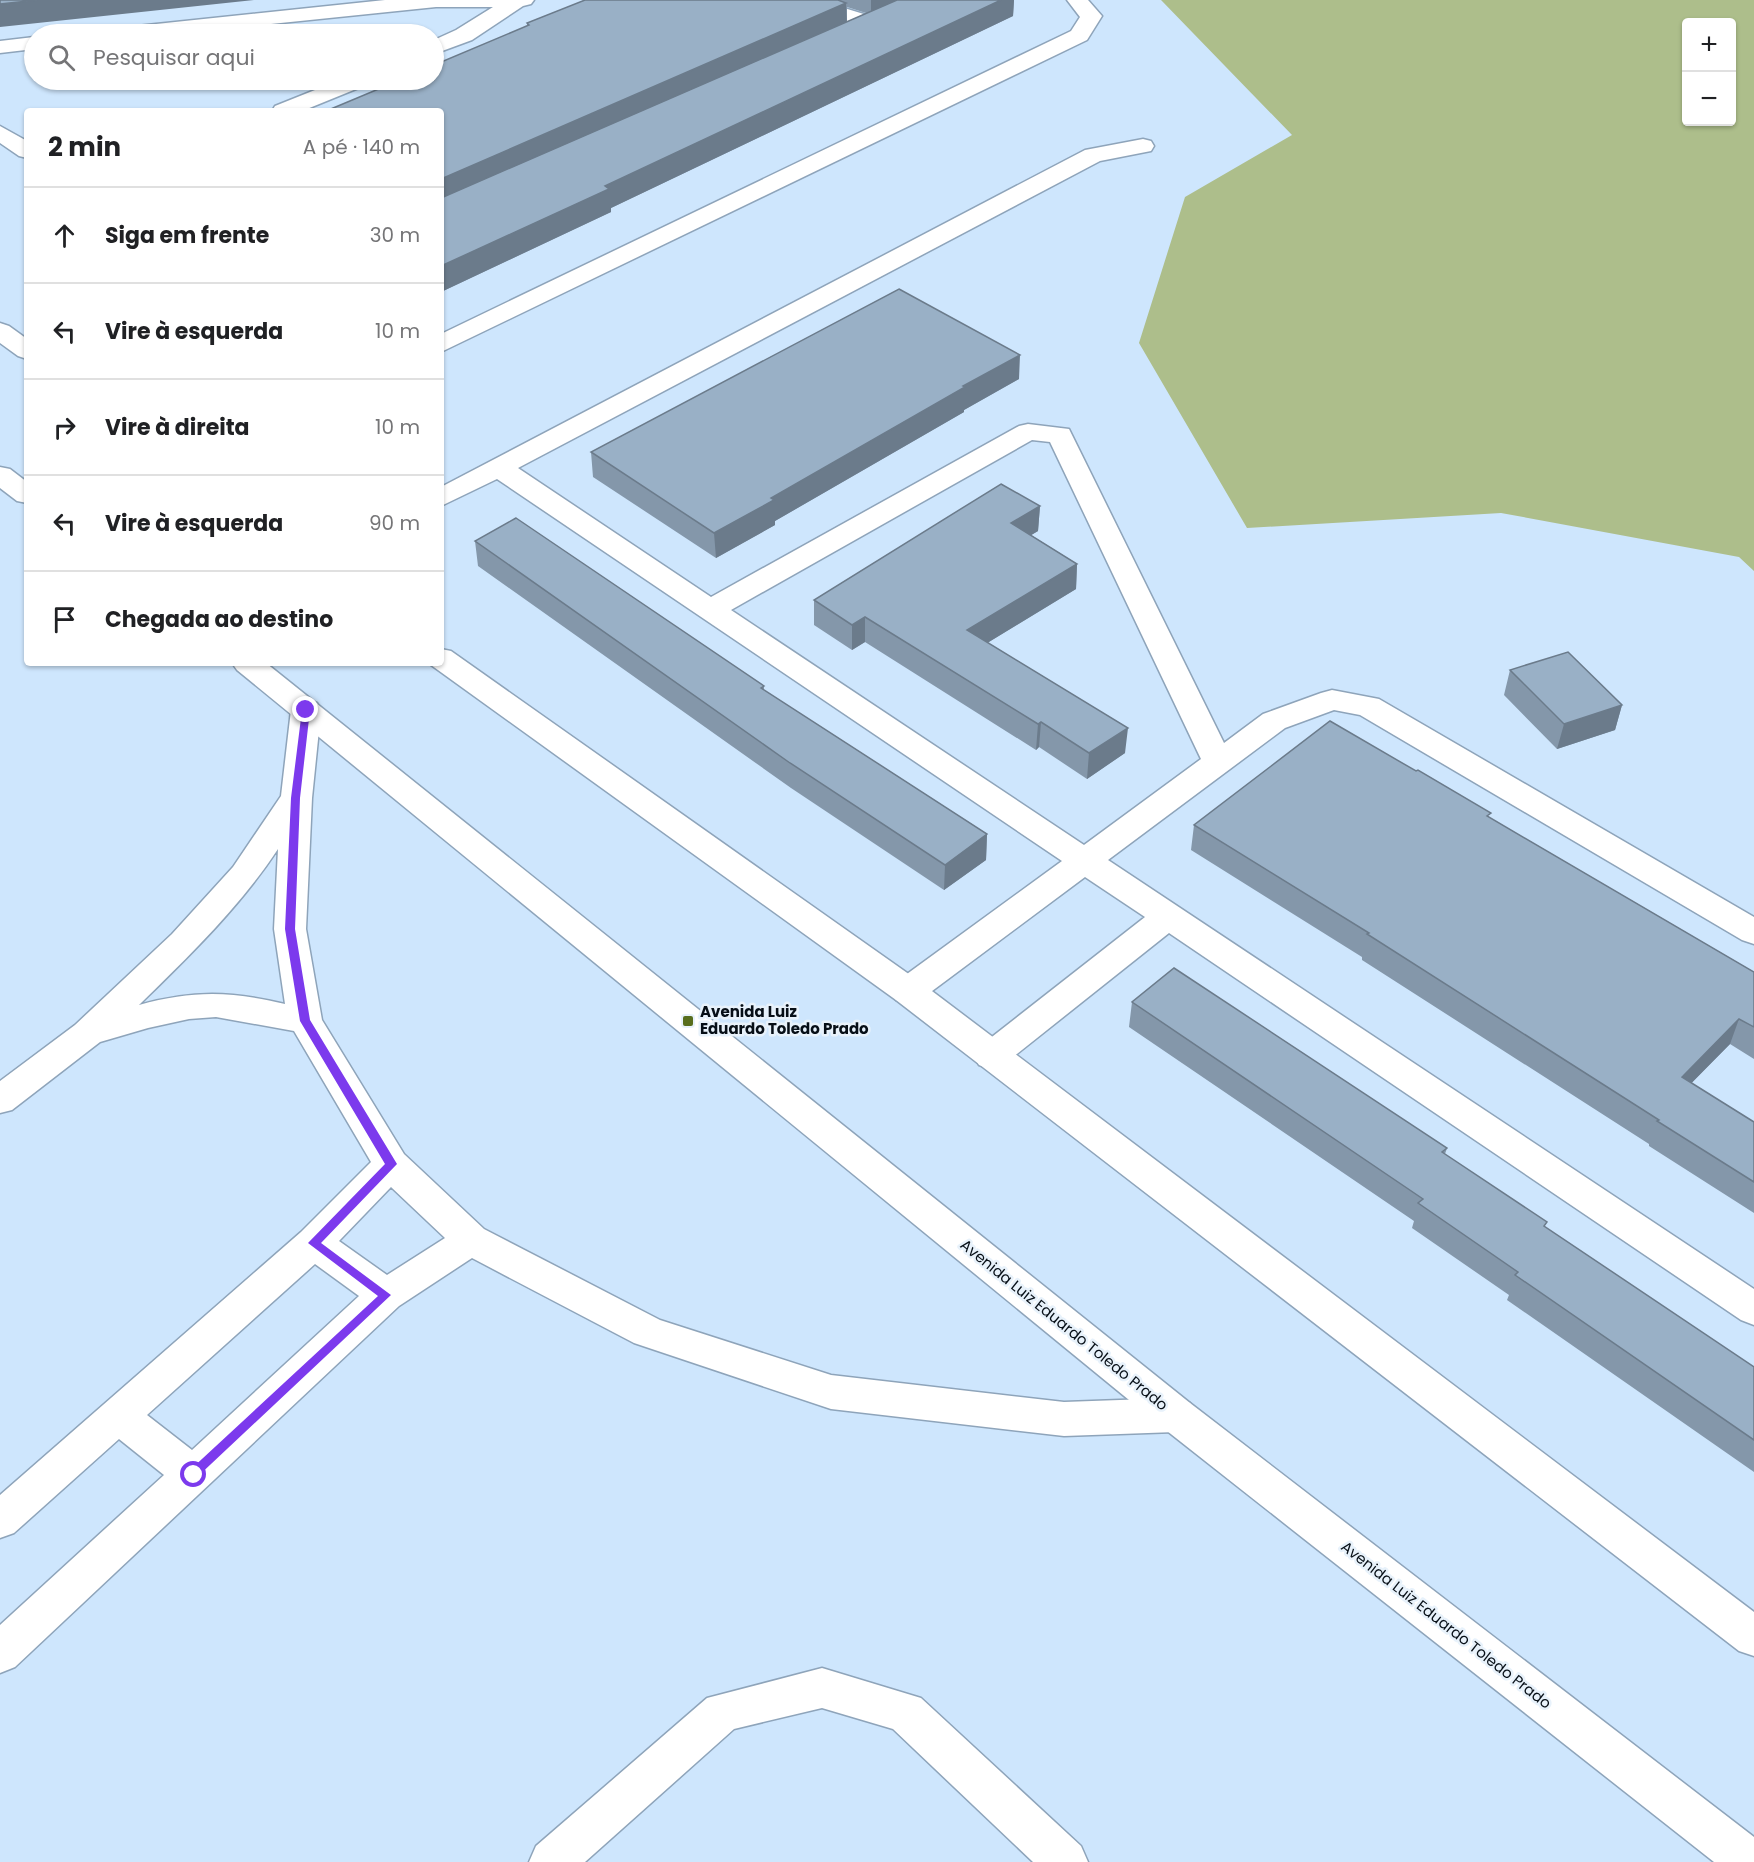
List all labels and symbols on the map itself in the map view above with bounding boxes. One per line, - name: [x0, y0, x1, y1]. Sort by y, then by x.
- route end: [292, 696, 318, 722]
- place label: Avenida Luiz Eduardo Toledo Prado: [700, 1001, 869, 1039]
- marker: Avenida Luiz Eduardo Toledo Prado: [681, 1014, 695, 1028]
- street label: Avenida Luiz Eduardo Toledo Prado: [956, 1234, 1173, 1415]
- route start: [180, 1461, 206, 1487]
- street label: Avenida Luiz Eduardo Toledo Prado: [1337, 1536, 1556, 1713]

